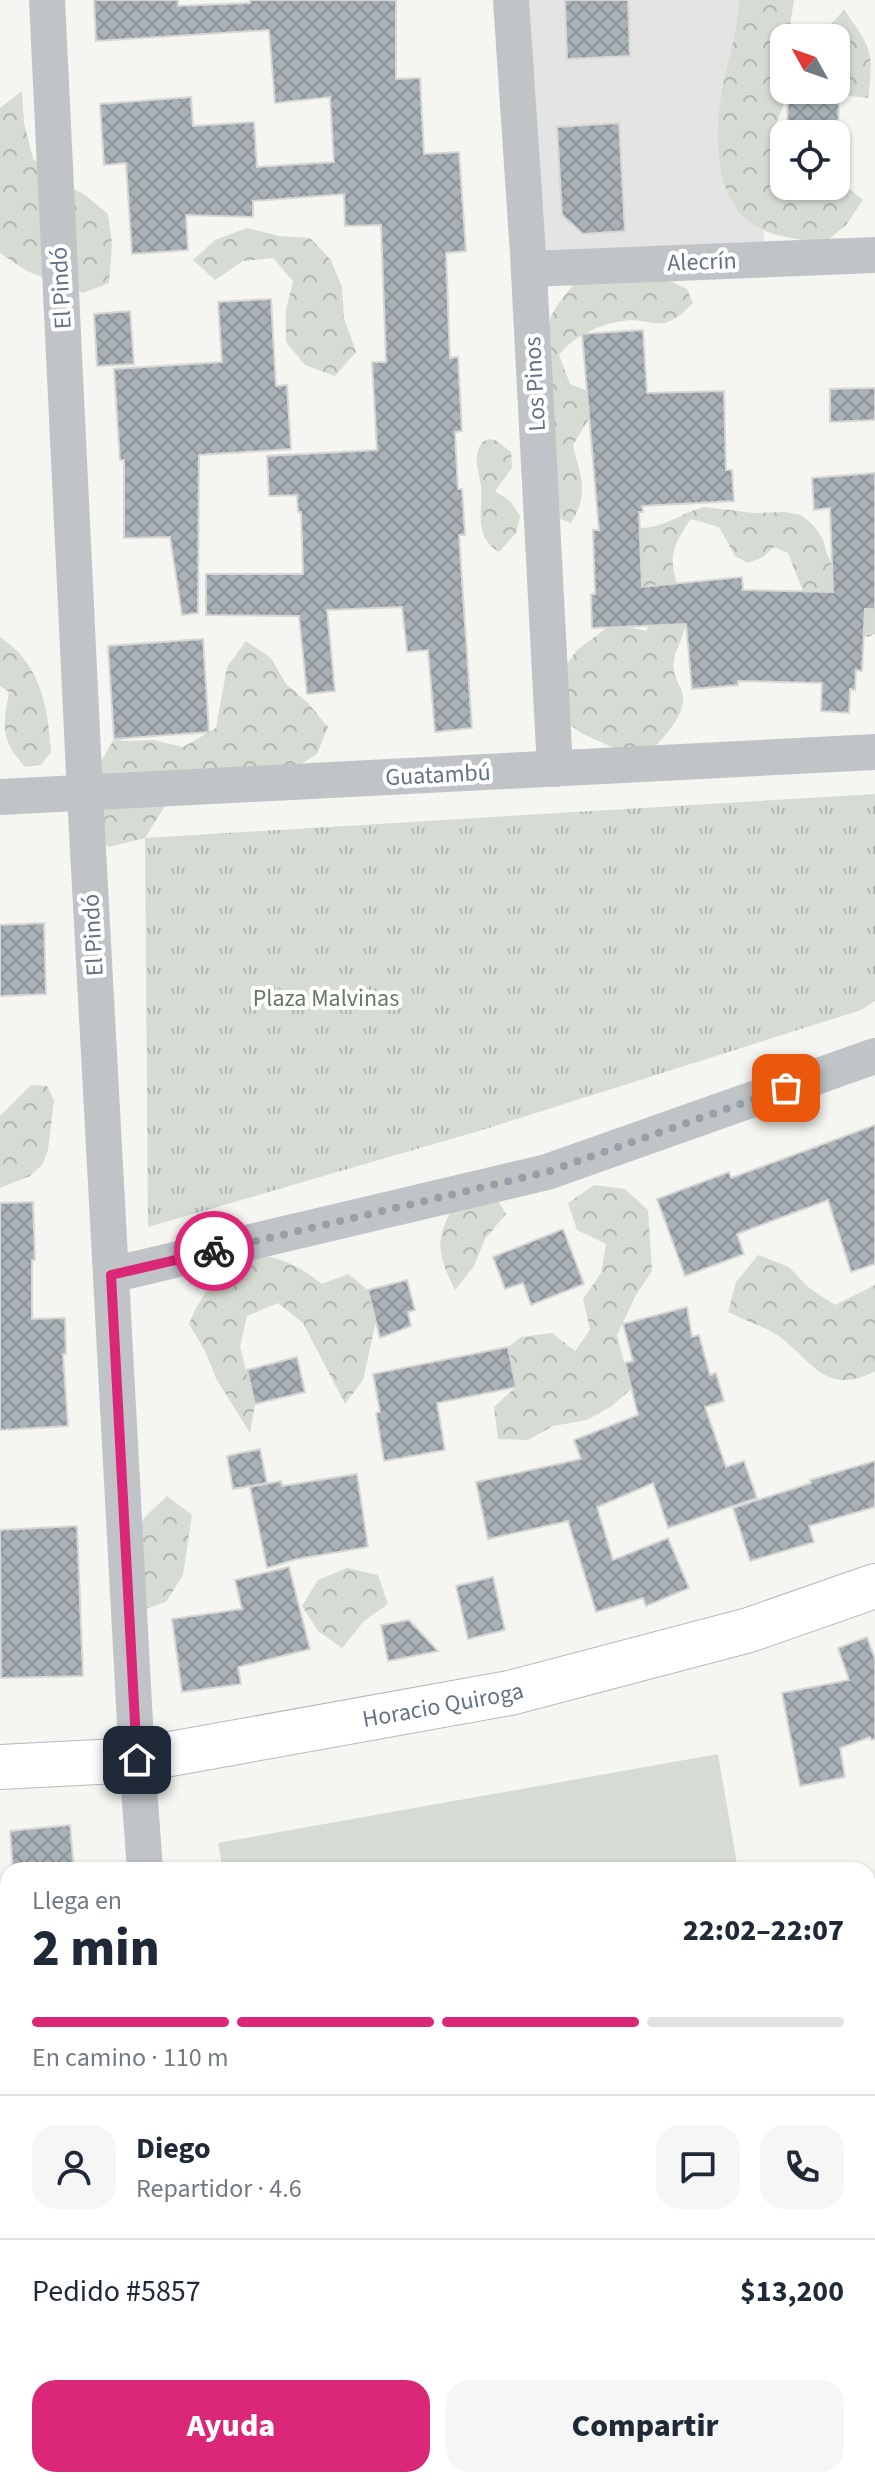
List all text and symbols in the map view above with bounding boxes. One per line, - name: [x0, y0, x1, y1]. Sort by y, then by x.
- north arrow: [770, 24, 850, 104]
- map controls: [770, 24, 850, 200]
- button: locate: [770, 120, 850, 200]
- street label: Alecrín: [667, 243, 737, 281]
- street label: El Pindó: [41, 246, 81, 330]
- street label: Los Pinos: [515, 336, 555, 432]
- street label: Guatambú: [384, 755, 492, 795]
- street label: El Pindó: [73, 893, 113, 977]
- park label: Plaza Malvinas: [253, 981, 399, 1016]
- pin: [752, 1054, 820, 1122]
- icon: bag: [764, 1066, 808, 1110]
- courier: [174, 1211, 254, 1291]
- icon: bike: [192, 1229, 236, 1273]
- street label: Horacio Quiroga: [360, 1673, 527, 1737]
- pin: [103, 1726, 171, 1794]
- icon: home: [115, 1738, 159, 1782]
- text: Llega en: [32, 1882, 122, 1919]
- text: 22:02–22:07: [683, 1909, 844, 1952]
- text: 2 min: [32, 1912, 160, 1986]
- text: En camino · 110 m: [32, 2039, 228, 2076]
- button: person: [32, 2125, 116, 2209]
- button: chat: [656, 2125, 740, 2209]
- button: phone: [760, 2125, 844, 2209]
- text: Diego: [136, 2127, 211, 2170]
- text: Repartidor · 4.6: [136, 2170, 302, 2207]
- text: Pedido #5857: [32, 2270, 201, 2313]
- text: $13,200: [740, 2270, 844, 2313]
- button: Ayuda: [32, 2380, 430, 2472]
- button: Compartir: [446, 2380, 844, 2472]

